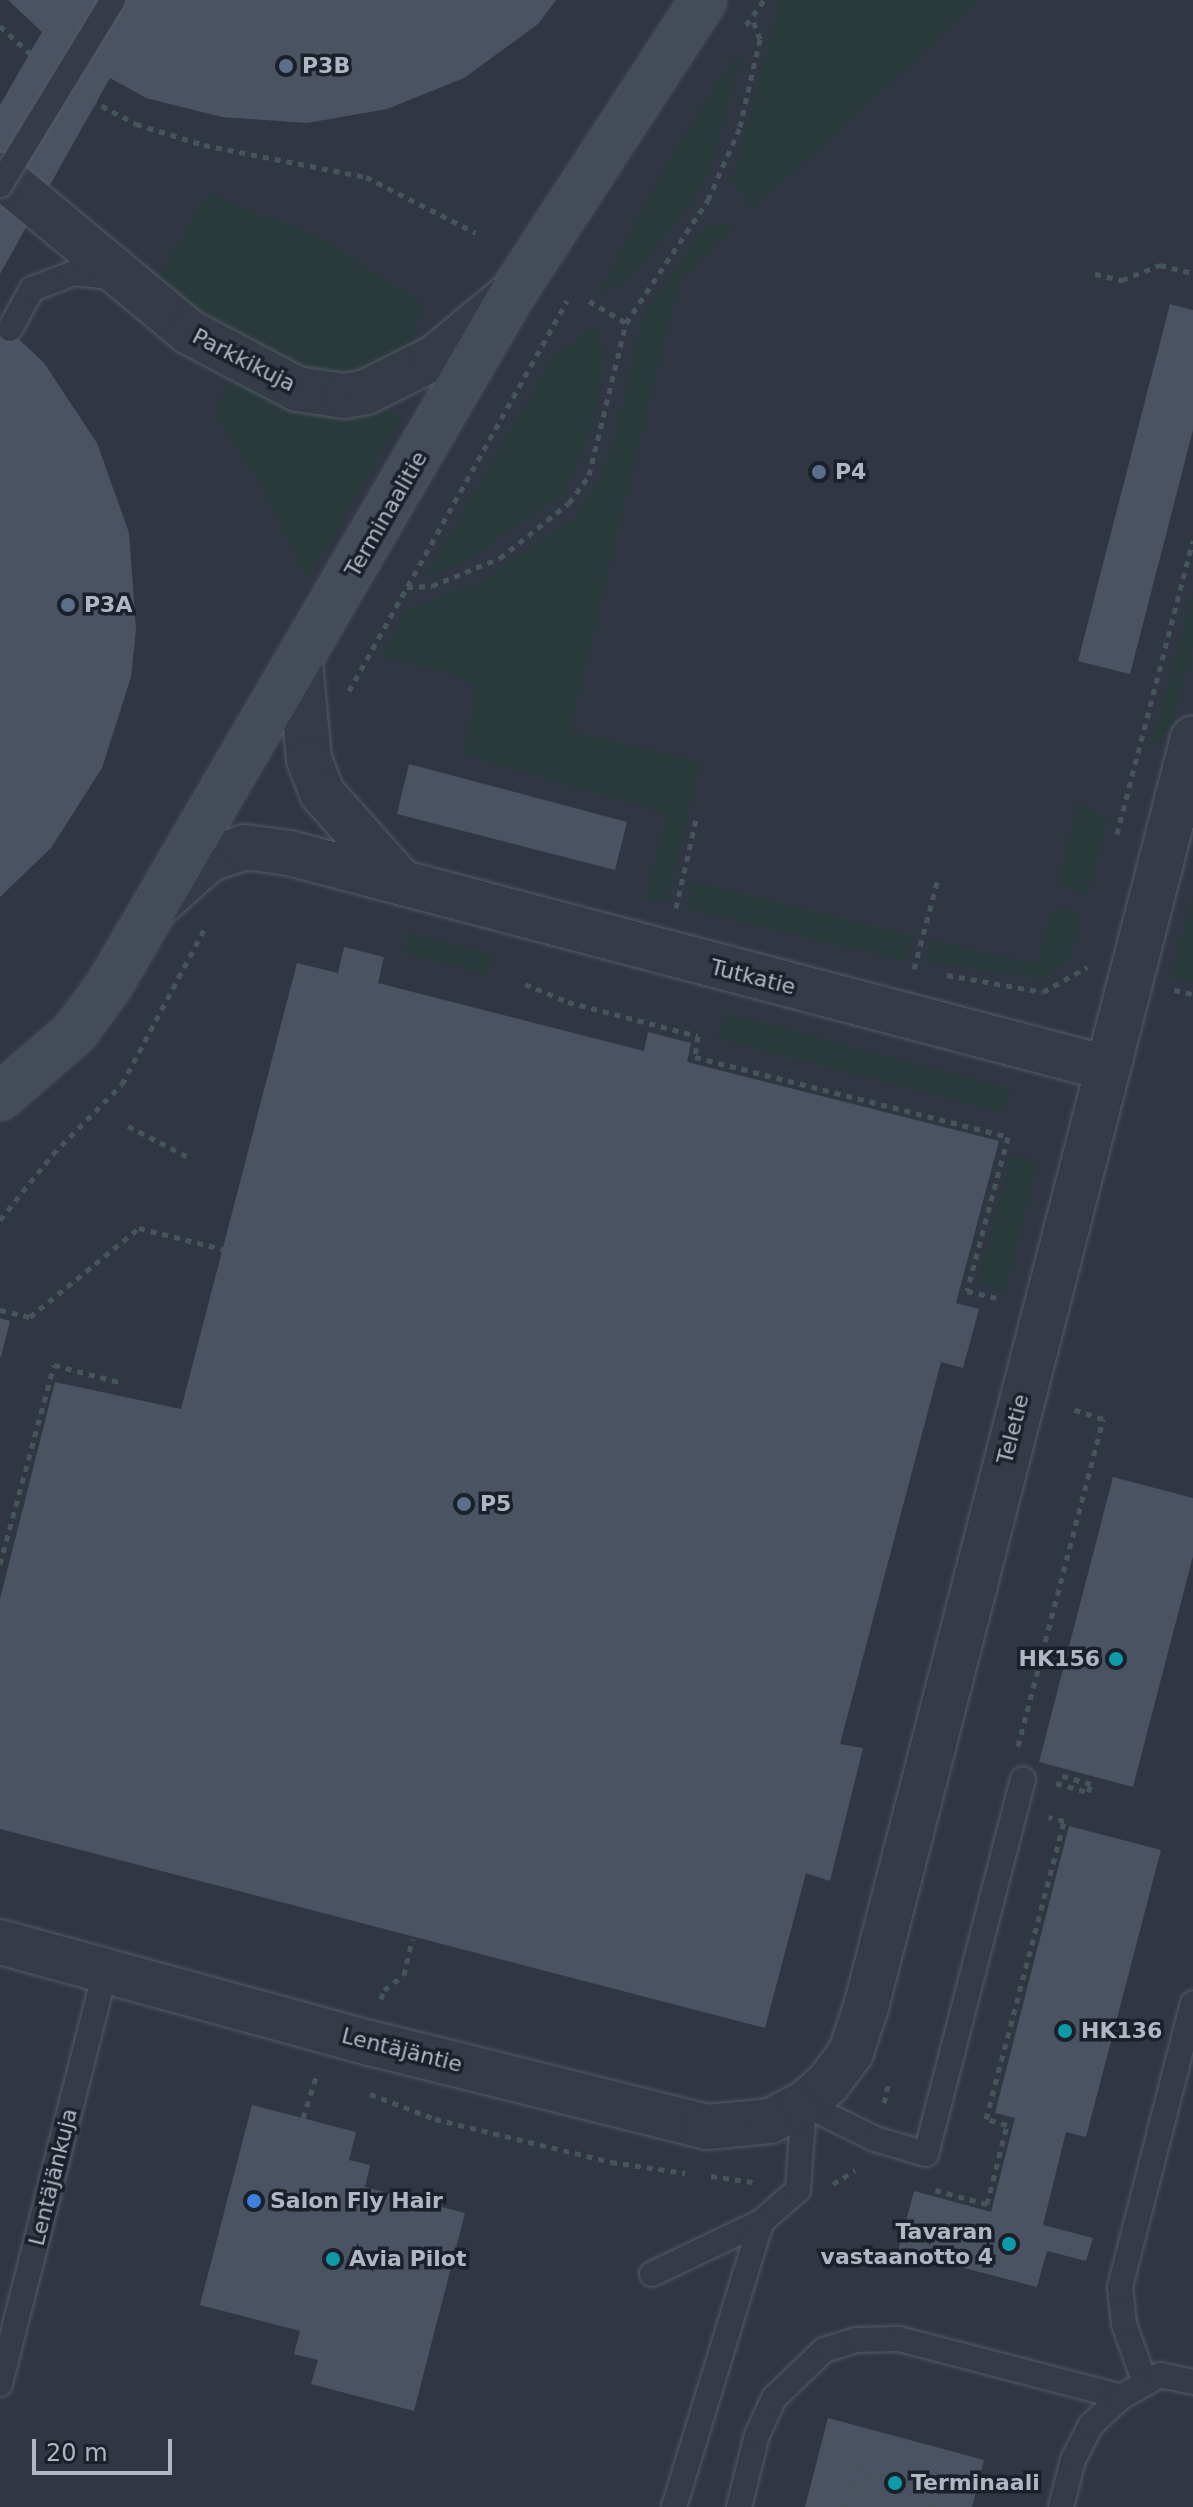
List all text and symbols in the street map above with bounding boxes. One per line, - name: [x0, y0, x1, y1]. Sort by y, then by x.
- place label: P3B: [302, 53, 350, 79]
- marker: P3B: [277, 57, 295, 75]
- street label: Parkkikuja: [188, 323, 300, 397]
- street label: Terminaalitie: [339, 446, 433, 582]
- place label: P4: [835, 459, 866, 485]
- marker: P4: [810, 463, 828, 481]
- place label: P3A: [84, 592, 132, 618]
- marker: P3A: [59, 596, 77, 614]
- street label: Tutkatie: [708, 954, 798, 1000]
- street label: Teletie: [992, 1391, 1034, 1467]
- place label: P5: [480, 1491, 511, 1517]
- marker: P5: [455, 1495, 473, 1513]
- place label: HK156: [1019, 1646, 1100, 1672]
- marker: HK156: [1107, 1650, 1125, 1668]
- place label: HK136: [1081, 2018, 1162, 2044]
- street label: Lentäjäntie: [339, 2022, 465, 2078]
- marker: HK136: [1056, 2022, 1074, 2040]
- street label: Lentäjänkuja: [23, 2106, 83, 2248]
- place label: Salon Fly Hair: [270, 2188, 443, 2214]
- marker: Salon Fly Hair: [245, 2192, 263, 2210]
- place label: Tavaran vastaanotto 4: [821, 2218, 993, 2270]
- marker: Tavaran vastaanotto 4: [1000, 2235, 1018, 2253]
- place label: Avia Pilot: [349, 2246, 466, 2272]
- marker: Avia Pilot: [324, 2250, 342, 2268]
- scale bar: [36, 2423, 176, 2473]
- text: 20 m: [46, 2439, 108, 2467]
- place label: Terminaali: [911, 2470, 1040, 2496]
- marker: Terminaali: [886, 2474, 904, 2492]

